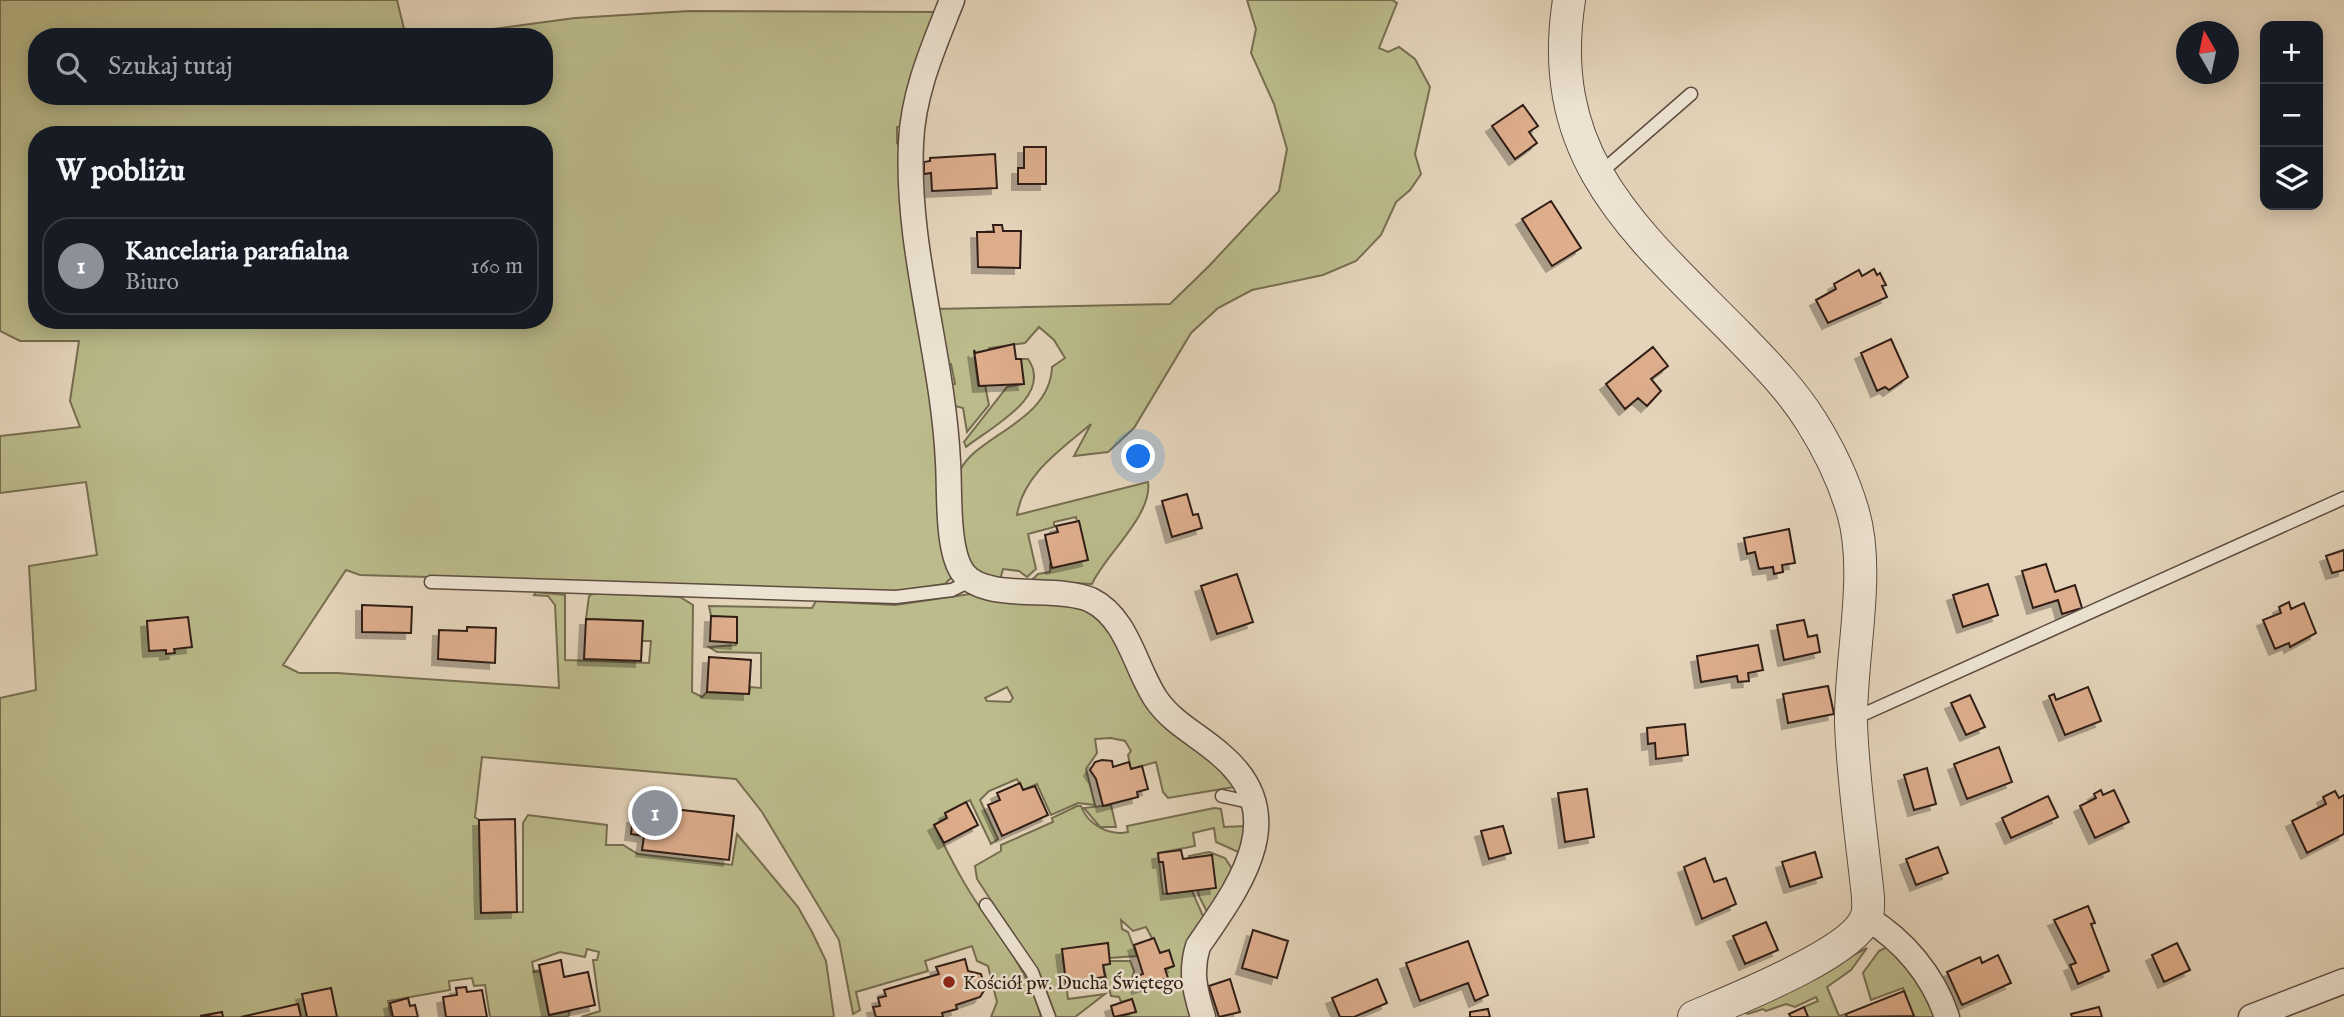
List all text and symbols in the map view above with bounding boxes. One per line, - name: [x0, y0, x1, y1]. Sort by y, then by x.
- north arrow: [2176, 21, 2239, 84]
- map controls: [2260, 21, 2323, 210]
- button: +: [2260, 21, 2323, 84]
- search box: [28, 28, 553, 105]
- icon: search: [52, 48, 90, 86]
- text: Szukaj tutaj: [108, 50, 233, 83]
- button: −: [2260, 84, 2323, 147]
- button: layers: [2260, 147, 2323, 210]
- text: W pobliżu: [56, 153, 185, 191]
- text: Kancelaria parafialna: [125, 235, 348, 268]
- text: 1: [77, 252, 85, 281]
- text: 160 m: [471, 252, 523, 281]
- text: Biuro: [125, 268, 179, 297]
- your location: [1121, 439, 1155, 473]
- pin: 1: [632, 787, 678, 839]
- place label: Kościół pw. Ducha Świętego: [963, 971, 1184, 996]
- marker: Kościół pw. Ducha Świętego: [941, 974, 957, 990]

